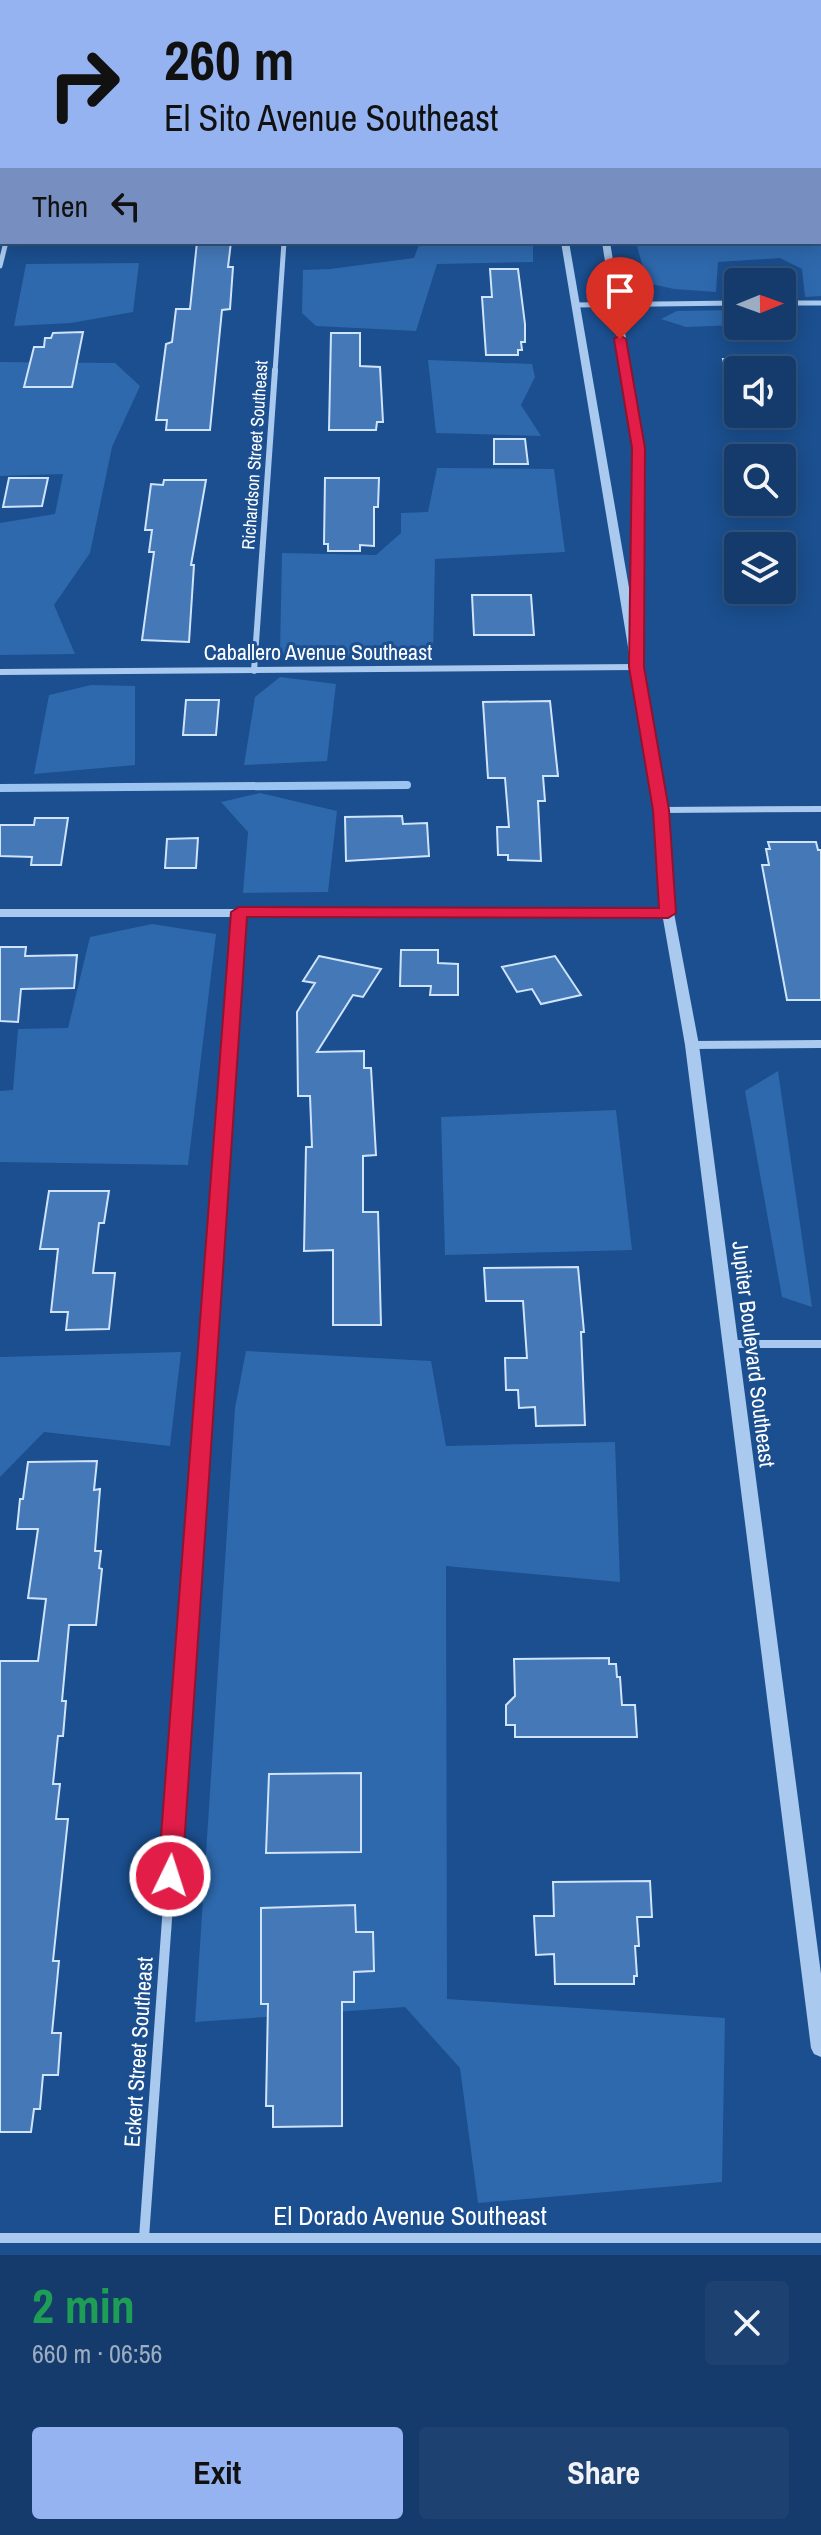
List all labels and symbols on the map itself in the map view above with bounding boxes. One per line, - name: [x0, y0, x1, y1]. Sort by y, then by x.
- pin: [586, 257, 654, 339]
- north arrow: [724, 268, 796, 340]
- street label: Richardson Street Southeast: [235, 360, 274, 550]
- street label: Caballero Avenue Southeast: [204, 637, 432, 667]
- street label: Jupiter Boulevard Southeast: [725, 1239, 783, 1469]
- position arrow: [128, 1834, 212, 1918]
- street label: Eckert Street Southeast: [116, 1956, 160, 2148]
- street label: El Dorado Avenue Southeast: [273, 2198, 547, 2233]

